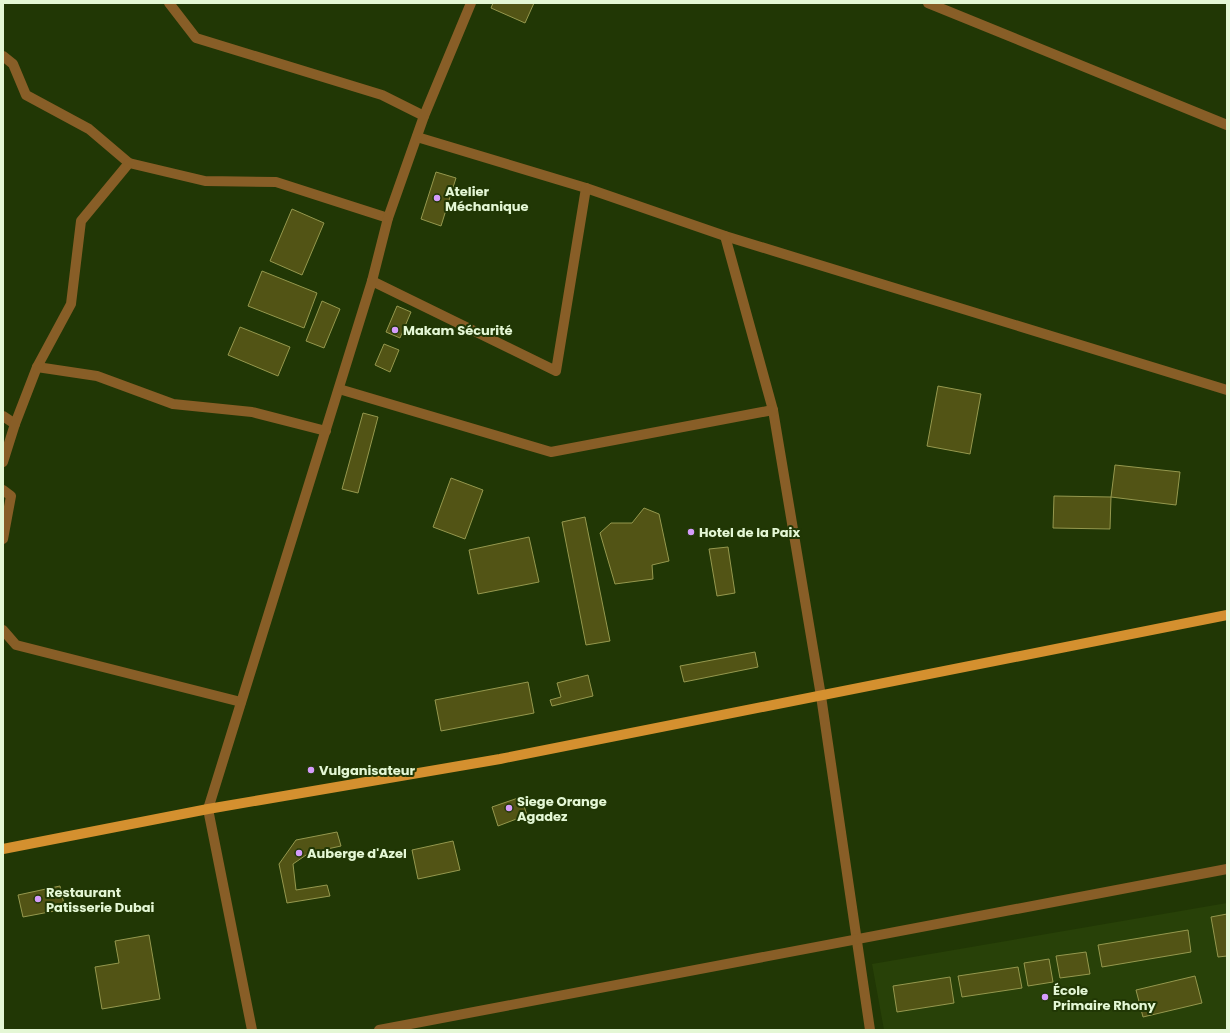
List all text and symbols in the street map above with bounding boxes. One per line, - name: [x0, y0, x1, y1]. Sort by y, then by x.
- place label: Atelier Méchanique: [445, 182, 529, 216]
- marker: Atelier Méchanique: [432, 193, 442, 203]
- place label: Makam Sécurité: [403, 321, 512, 340]
- marker: Makam Sécurité: [390, 325, 400, 335]
- place label: Hotel de la Paix: [699, 523, 800, 542]
- marker: Hotel de la Paix: [686, 527, 696, 537]
- place label: Vulganisateur: [319, 761, 415, 780]
- marker: Vulganisateur: [306, 765, 316, 775]
- place label: Siege Orange Agadez: [517, 792, 607, 826]
- marker: Siege Orange Agadez: [504, 803, 514, 813]
- place label: Auberge d'Azel: [307, 844, 407, 863]
- marker: Auberge d'Azel: [294, 848, 304, 858]
- place label: Restaurant Patisserie Dubai: [46, 883, 155, 917]
- marker: Restaurant Patisserie Dubai: [33, 894, 43, 904]
- place label: École Primaire Rhony: [1053, 981, 1157, 1015]
- marker: École Primaire Rhony: [1040, 992, 1050, 1002]

